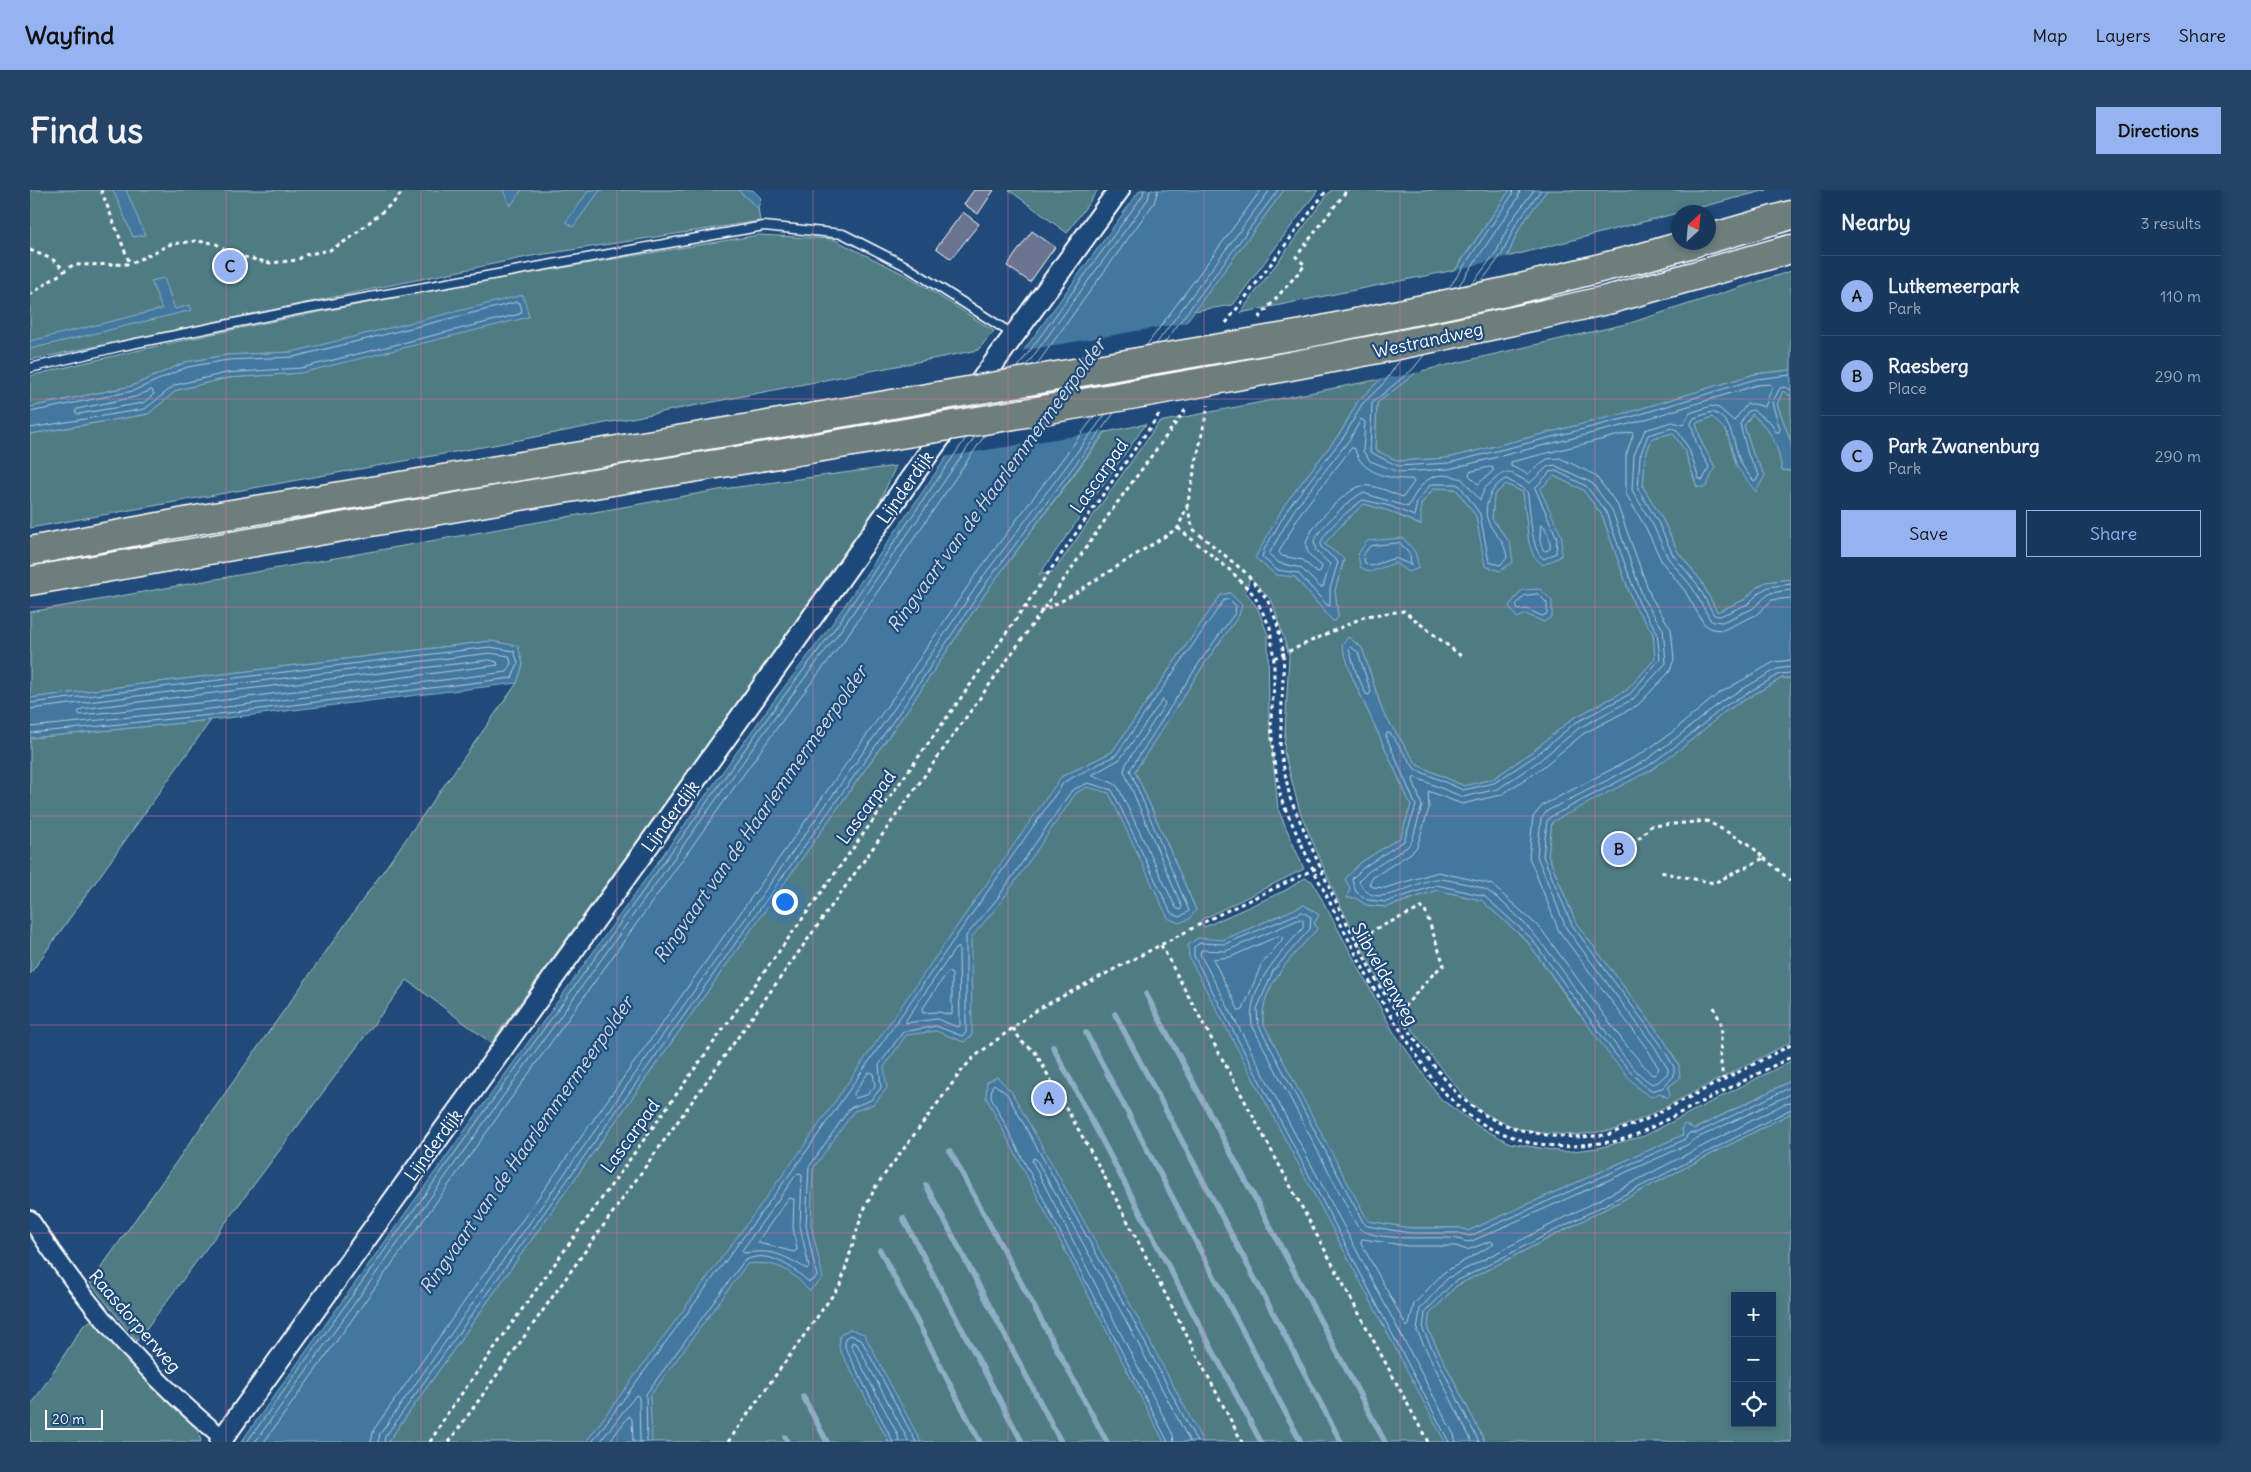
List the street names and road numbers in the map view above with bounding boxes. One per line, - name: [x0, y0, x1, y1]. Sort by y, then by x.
- street label: Westrandweg: [1371, 317, 1485, 363]
- street label: Lascarpad: [1065, 434, 1133, 518]
- street label: Lijnderdijk: [872, 446, 938, 528]
- street label: Lascarpad: [831, 765, 901, 848]
- street label: Lijnderdijk: [636, 775, 704, 857]
- street label: Slibveldenweg: [1346, 919, 1424, 1029]
- street label: Lascarpad: [595, 1094, 665, 1177]
- street label: Lijnderdijk: [399, 1104, 467, 1186]
- street label: Raasdorperweg: [84, 1265, 186, 1377]

